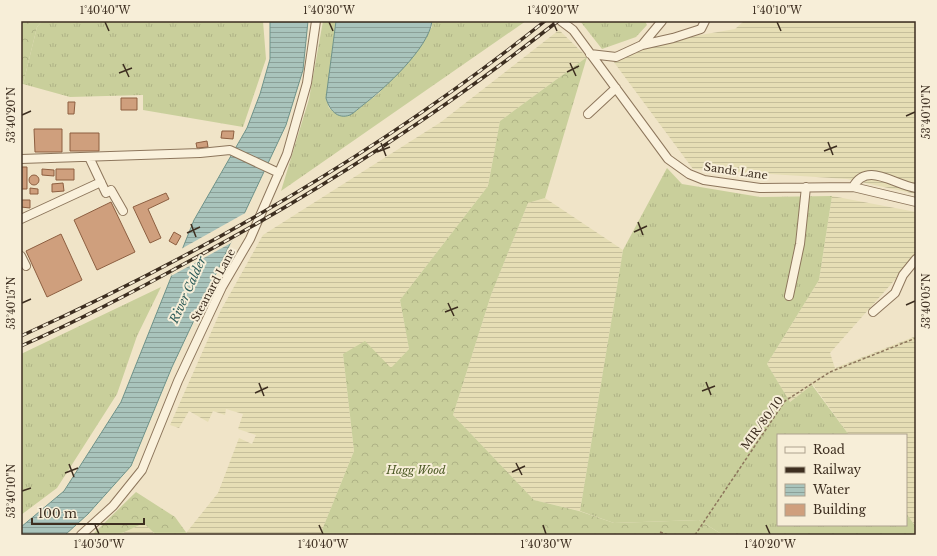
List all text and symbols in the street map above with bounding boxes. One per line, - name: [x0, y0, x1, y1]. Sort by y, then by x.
- text: 1°40'40"W: [80, 4, 131, 17]
- text: 1°40'30"W: [303, 4, 355, 17]
- text: 1°40'20"W: [527, 4, 579, 17]
- text: 1°40'10"W: [752, 4, 802, 17]
- text: 53°40'10"N: [920, 85, 933, 139]
- text: 53°40'20"N: [5, 87, 18, 143]
- street label: Sands Lane: [703, 160, 769, 182]
- street label: Steanard Lane: [188, 246, 238, 324]
- water label: River Calder: [166, 254, 209, 326]
- text: 53°40'05"N: [920, 273, 933, 329]
- text: 53°40'15"N: [5, 277, 18, 329]
- street label: MIR/80/10: [738, 393, 786, 453]
- legend: [777, 434, 907, 526]
- text: Road: [813, 442, 845, 457]
- text: Railway: [813, 462, 862, 477]
- park label: Hagg Wood: [385, 463, 446, 477]
- text: 53°40'10"N: [5, 464, 18, 518]
- text: Water: [812, 482, 850, 497]
- scale bar: [32, 500, 144, 526]
- text: Building: [813, 502, 867, 517]
- text: 100 m: [38, 506, 77, 521]
- text: 1°40'50"W: [74, 538, 125, 551]
- text: 1°40'40"W: [298, 538, 349, 551]
- text: 1°40'30"W: [520, 538, 572, 551]
- text: 1°40'20"W: [744, 538, 796, 551]

